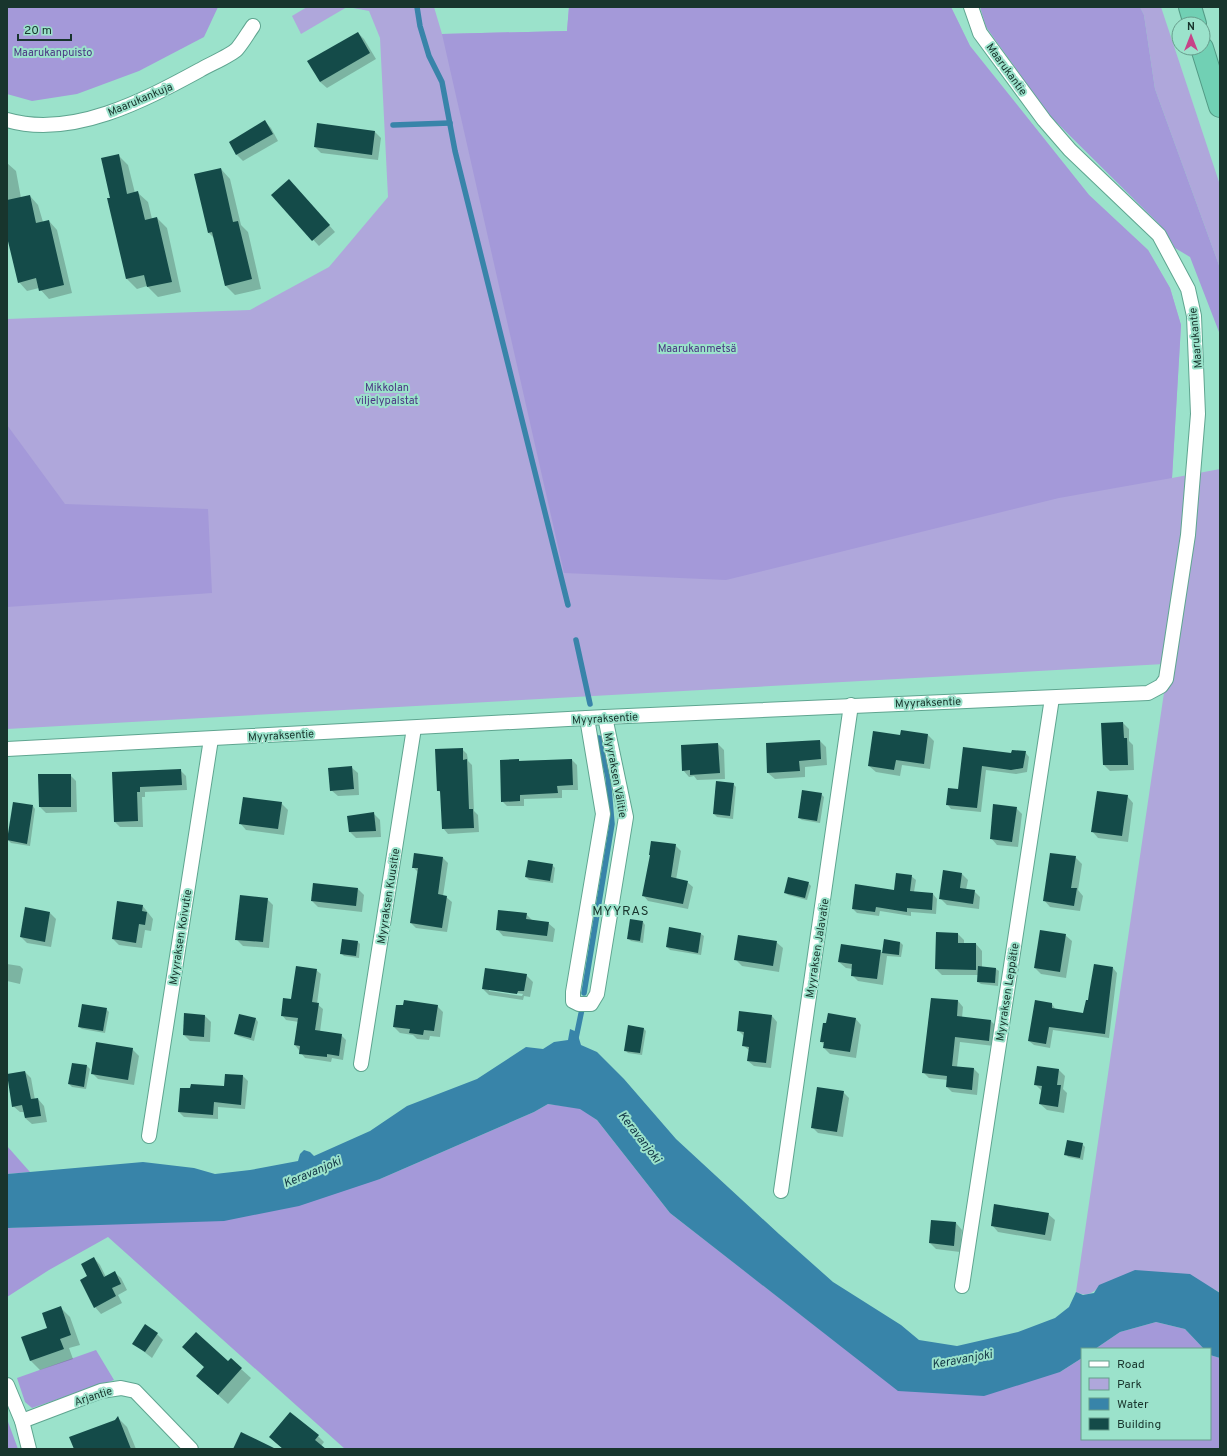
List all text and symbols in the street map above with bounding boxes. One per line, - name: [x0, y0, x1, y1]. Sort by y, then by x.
- scale bar: [18, 16, 71, 42]
- north arrow: [1171, 16, 1211, 56]
- text: N: [1187, 20, 1195, 34]
- text: 20 m: [24, 23, 52, 39]
- street label: Maarukantie: [983, 41, 1030, 98]
- park label: Maarukanpuisto: [14, 46, 92, 60]
- street label: Maarukankuja: [106, 80, 175, 120]
- street label: Maarukantie: [1186, 307, 1206, 369]
- park label: Maarukanmetsä: [658, 342, 737, 356]
- park label: Mikkolan viljelypalstat: [355, 381, 419, 408]
- street label: Myyraksentie: [895, 695, 961, 711]
- street label: Myyraksentie: [572, 710, 639, 728]
- street label: Myyraksentie: [248, 727, 315, 745]
- street label: Myyraksen Välitie: [601, 731, 629, 819]
- street label: Myyraksen Kuusitie: [375, 847, 403, 945]
- street label: Myyraksen Koivutie: [167, 888, 195, 986]
- street label: Myyraksen Jalavatie: [803, 897, 833, 999]
- district label: MYYRAS: [592, 904, 650, 920]
- street label: Myyraksen Leppätie: [993, 942, 1023, 1042]
- water label: Keravanjoki: [614, 1109, 665, 1167]
- water label: Keravanjoki: [281, 1153, 345, 1192]
- water label: Keravanjoki: [931, 1347, 995, 1373]
- legend: [1081, 1348, 1211, 1440]
- text: Road: [1117, 1357, 1145, 1373]
- text: Park: [1117, 1377, 1142, 1393]
- street label: Arjantie: [73, 1384, 114, 1410]
- text: Water: [1117, 1397, 1149, 1413]
- text: Building: [1117, 1417, 1161, 1433]

